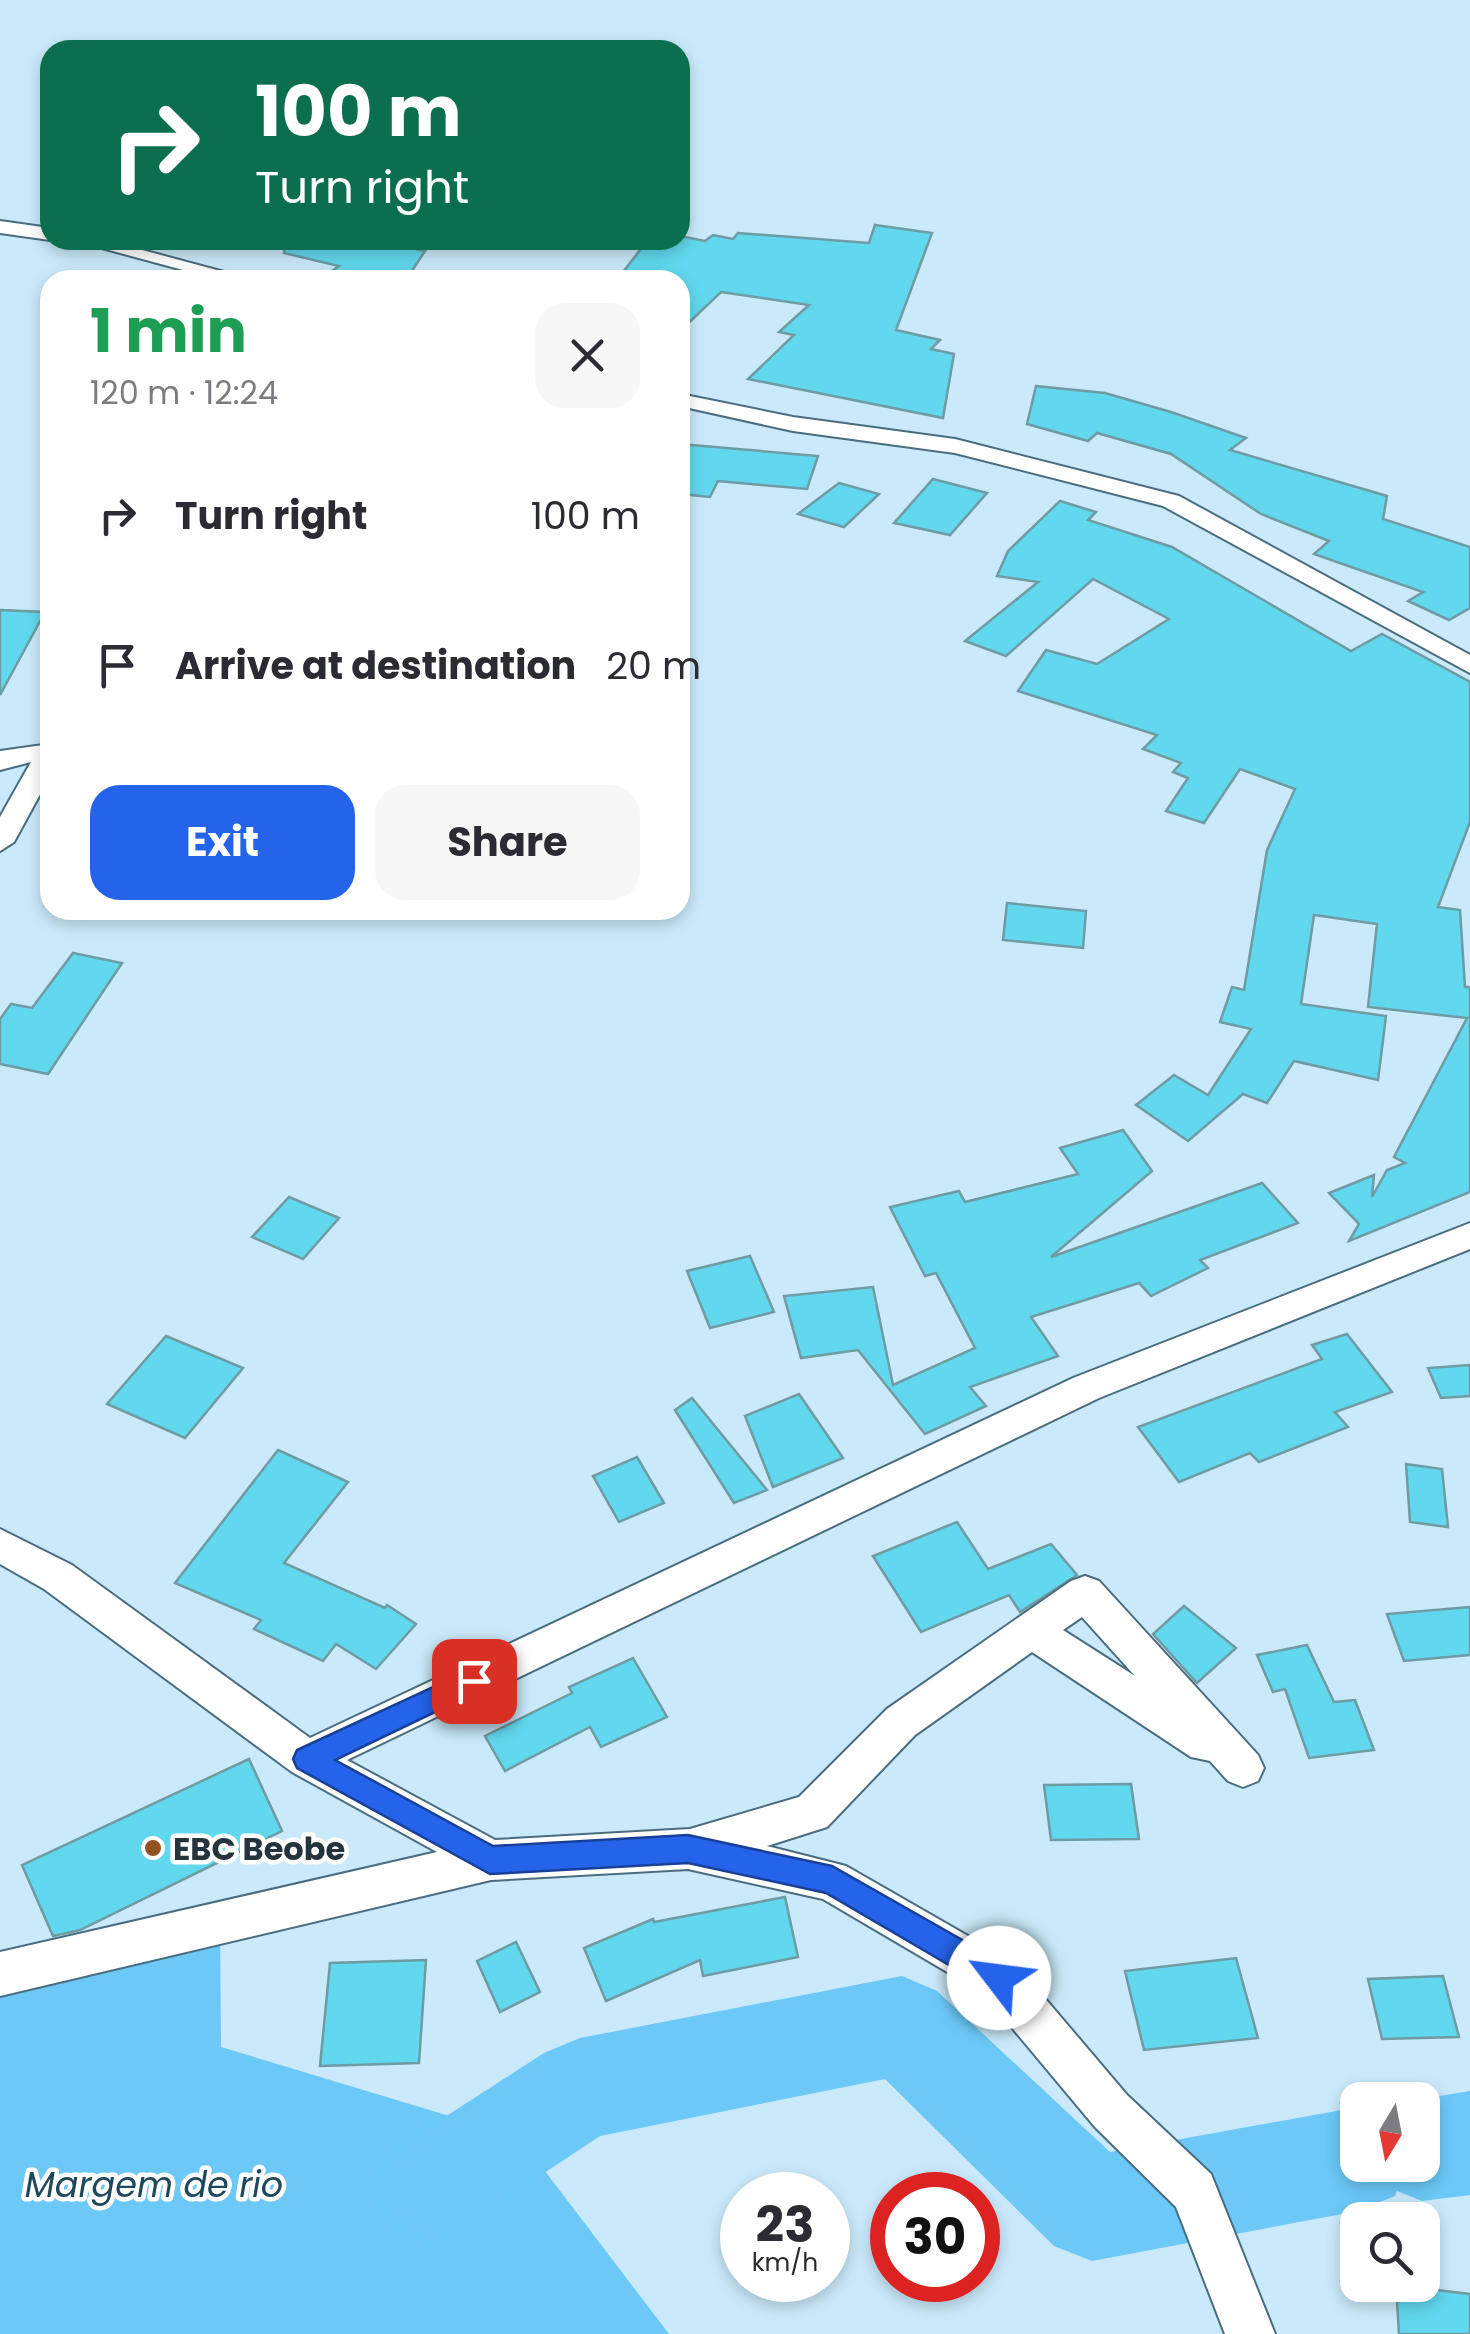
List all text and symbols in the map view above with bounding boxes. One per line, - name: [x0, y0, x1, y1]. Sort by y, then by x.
- text: 100 m: [255, 62, 462, 161]
- icon: right: [90, 80, 220, 210]
- text: Turn right: [255, 156, 469, 219]
- text: 1 min: [90, 289, 247, 373]
- button: close: [535, 303, 640, 408]
- text: 120 m · 12:24: [90, 370, 278, 415]
- icon: right: [90, 488, 145, 543]
- text: Turn right: [175, 489, 367, 542]
- text: 100 m: [531, 489, 640, 542]
- icon: arrive: [90, 638, 145, 693]
- text: Arrive at destination: [175, 639, 576, 692]
- text: 20 m: [606, 639, 701, 692]
- button: Exit: [90, 785, 355, 900]
- button: Share: [375, 785, 640, 900]
- pin: [432, 1639, 517, 1724]
- icon: arrive: [447, 1654, 502, 1709]
- place label: EBC Beobe: [173, 1826, 345, 1871]
- marker: EBC Beobe: [142, 1837, 164, 1859]
- position arrow: [947, 1926, 1051, 2030]
- north arrow: [1340, 2082, 1440, 2182]
- map controls: [1340, 2082, 1440, 2302]
- water label: Margem de rio: [25, 2160, 283, 2209]
- speed limit sign: 30: [870, 2172, 1000, 2302]
- text: 23: [756, 2189, 814, 2260]
- button: search: [1340, 2202, 1440, 2302]
- text: km/h: [752, 2245, 818, 2280]

